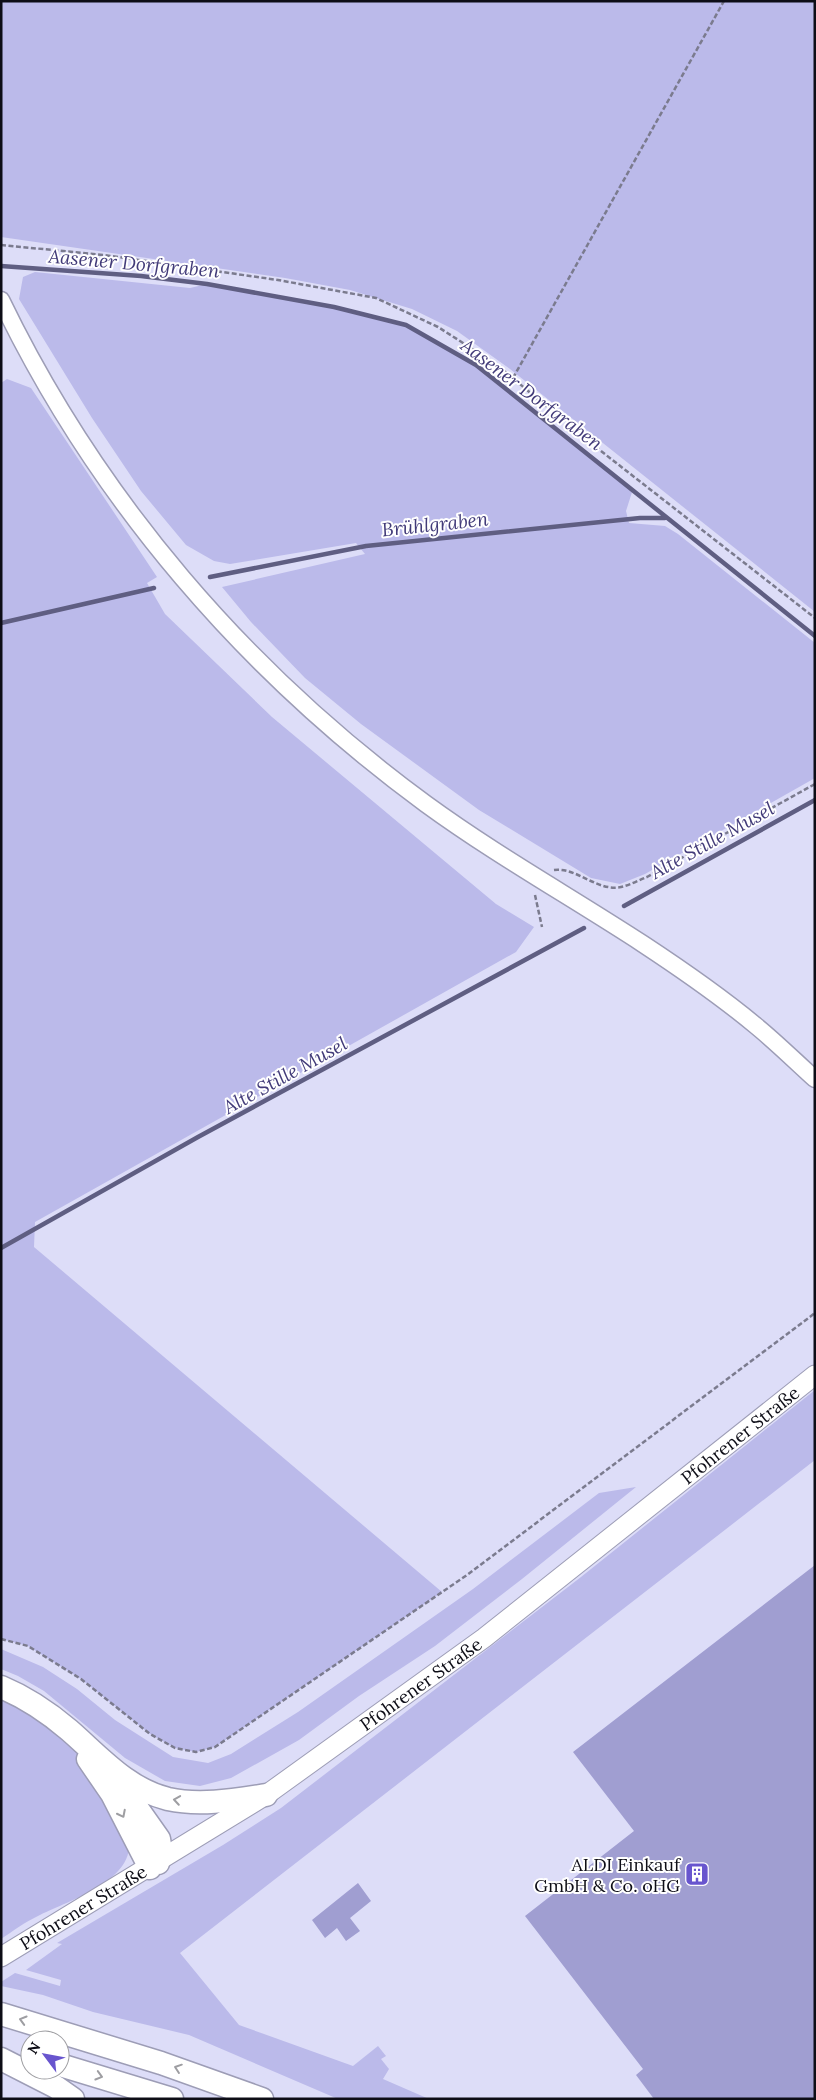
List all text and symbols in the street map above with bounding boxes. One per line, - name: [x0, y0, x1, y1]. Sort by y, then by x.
- water label: Aasener Dorfgraben: [46, 243, 221, 282]
- water label: Aasener Dorfgraben: [455, 332, 608, 455]
- water label: Brühlgraben: [381, 506, 490, 542]
- water label: Alte Stille Musel: [645, 796, 779, 884]
- water label: Alte Stille Musel: [218, 1031, 352, 1119]
- street label: Pfohrener Straße: [676, 1380, 804, 1489]
- street label: Pfohrener Straße: [355, 1632, 486, 1735]
- one-way arrow: [172, 1796, 181, 1806]
- one-way arrow: [116, 1809, 126, 1818]
- place label: ALDI Einkauf GmbH & Co. oHG: [534, 1853, 682, 1897]
- street label: Pfohrener Straße: [15, 1859, 151, 1955]
- building icon: ALDI Einkauf GmbH & Co. oHG: [684, 1861, 710, 1887]
- one-way arrow: [19, 2016, 27, 2026]
- north arrow: [20, 2030, 70, 2080]
- text: N: [23, 2039, 45, 2057]
- one-way arrow: [174, 2064, 182, 2074]
- one-way arrow: [95, 2071, 103, 2081]

